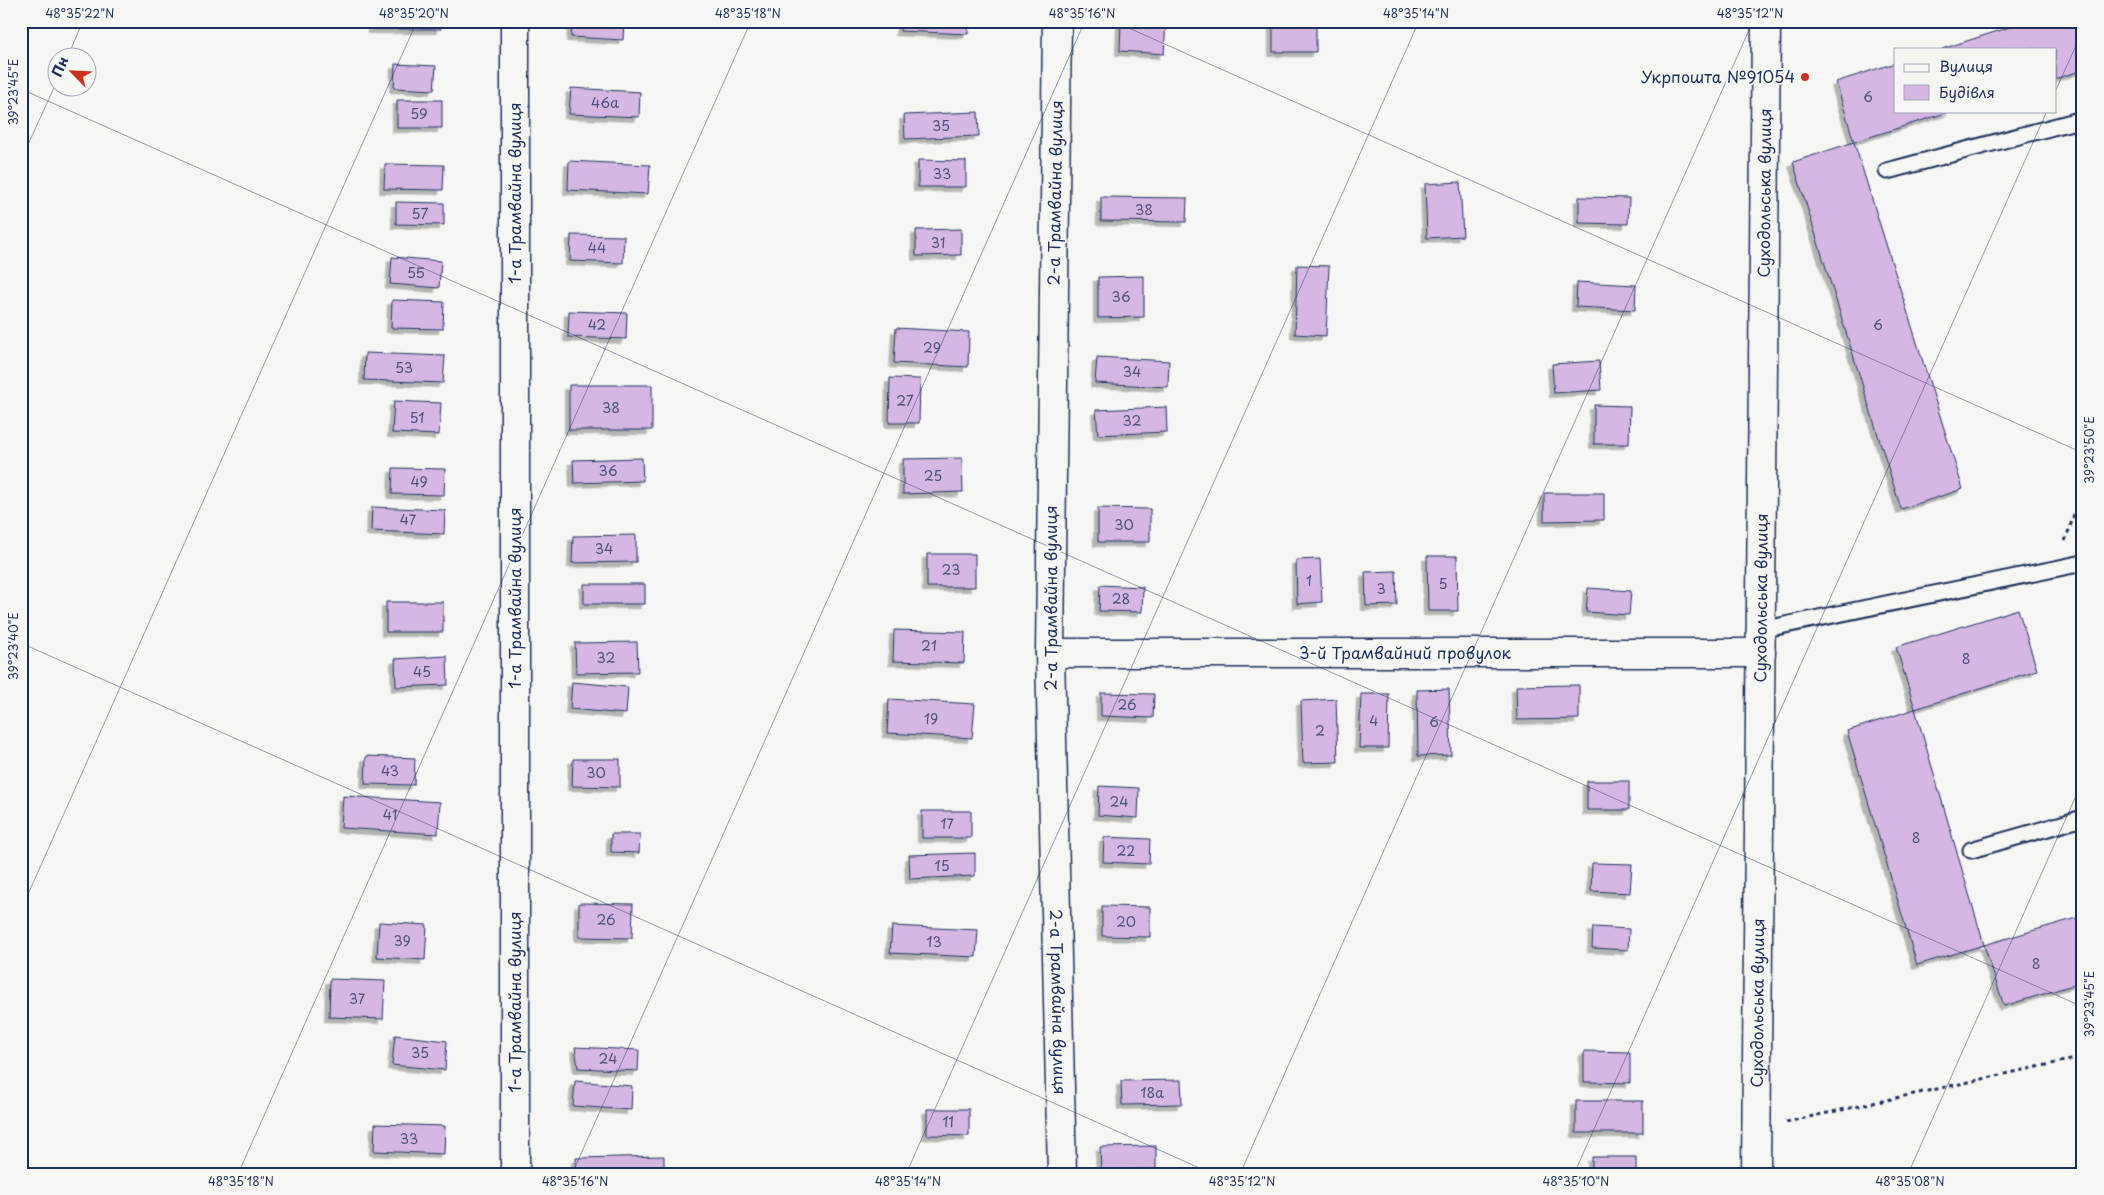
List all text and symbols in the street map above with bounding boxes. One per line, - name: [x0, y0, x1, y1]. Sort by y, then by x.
- text: 48°35'22"N: [46, 4, 114, 22]
- text: 48°35'20"N: [379, 4, 449, 22]
- text: 48°35'18"N: [715, 4, 781, 22]
- text: 48°35'16"N: [1049, 4, 1115, 22]
- text: 48°35'14"N: [1383, 4, 1449, 22]
- text: 48°35'12"N: [1717, 4, 1783, 22]
- north arrow: [48, 48, 98, 98]
- legend: [1894, 48, 2056, 112]
- text: Пн: [46, 53, 73, 80]
- text: Вулиця: [1939, 54, 1993, 77]
- text: 39°23'45"E: [4, 59, 22, 125]
- place label: Укрпошта №91054: [1641, 64, 1795, 88]
- marker: Укрпошта №91054: [1799, 71, 1811, 83]
- text: Будівля: [1939, 80, 1995, 103]
- house number: 6: [1863, 86, 1873, 107]
- house number: 46а: [591, 92, 619, 113]
- street label: 2-а Трамвайна вулиця: [1040, 100, 1068, 286]
- street label: 1-а Трамвайна вулиця: [502, 102, 526, 284]
- house number: 59: [410, 103, 428, 124]
- street label: Суходольська вулиця: [1751, 108, 1776, 278]
- house number: 35: [932, 115, 950, 136]
- house number: 33: [933, 163, 951, 184]
- house number: 38: [1135, 199, 1153, 220]
- house number: 57: [412, 203, 428, 224]
- house number: 31: [931, 232, 945, 253]
- house number: 44: [588, 237, 606, 258]
- house number: 55: [407, 262, 425, 283]
- house number: 36: [1111, 286, 1131, 307]
- house number: 42: [588, 314, 606, 335]
- house number: 6: [1873, 314, 1883, 335]
- house number: 29: [923, 337, 941, 358]
- house number: 53: [395, 357, 413, 378]
- house number: 34: [1123, 361, 1141, 382]
- house number: 27: [896, 390, 914, 411]
- house number: 38: [602, 397, 620, 418]
- house number: 51: [410, 407, 424, 428]
- house number: 32: [1123, 410, 1141, 431]
- text: 39°23'50"E: [2080, 416, 2098, 484]
- house number: 36: [598, 460, 618, 481]
- house number: 25: [924, 465, 942, 486]
- house number: 49: [410, 471, 428, 492]
- street label: 2-а Трамвайна вулиця: [1038, 505, 1062, 691]
- street label: 1-а Трамвайна вулиця: [502, 507, 526, 689]
- house number: 47: [400, 509, 417, 530]
- street label: Суходольська вулиця: [1747, 513, 1773, 683]
- house number: 30: [1114, 514, 1134, 535]
- house number: 34: [595, 538, 613, 559]
- house number: 23: [942, 559, 960, 580]
- house number: 1: [1306, 570, 1312, 591]
- house number: 5: [1438, 573, 1448, 594]
- house number: 3: [1376, 578, 1386, 599]
- house number: 28: [1112, 588, 1130, 609]
- text: 39°23'40"E: [4, 612, 22, 680]
- house number: 21: [921, 635, 937, 656]
- street label: 3-й Трамвайний провулок: [1299, 640, 1512, 664]
- house number: 32: [597, 647, 615, 668]
- house number: 8: [1962, 648, 1970, 669]
- house number: 45: [413, 661, 431, 682]
- house number: 26: [1117, 694, 1137, 715]
- house number: 19: [924, 708, 938, 729]
- house number: 4: [1369, 710, 1379, 731]
- house number: 6: [1429, 711, 1439, 732]
- house number: 2: [1315, 720, 1325, 741]
- house number: 43: [381, 760, 399, 781]
- house number: 30: [586, 762, 606, 783]
- house number: 24: [1110, 791, 1128, 812]
- house number: 41: [383, 804, 397, 825]
- house number: 17: [940, 813, 954, 834]
- house number: 8: [1912, 827, 1920, 848]
- house number: 22: [1117, 840, 1135, 861]
- house number: 15: [934, 855, 950, 876]
- house number: 26: [596, 909, 616, 930]
- street label: 2-а Трамвайна вулиця: [1045, 909, 1073, 1095]
- street label: 1-а Трамвайна вулиця: [502, 911, 526, 1093]
- house number: 20: [1116, 911, 1136, 932]
- street label: Суходольська вулиця: [1744, 918, 1769, 1088]
- house number: 39: [393, 930, 411, 951]
- house number: 13: [926, 931, 942, 952]
- house number: 8: [2032, 953, 2040, 974]
- text: 39°23'45"E: [2080, 971, 2098, 1037]
- house number: 37: [349, 988, 366, 1009]
- house number: 35: [411, 1042, 429, 1063]
- house number: 24: [599, 1048, 617, 1069]
- house number: 18а: [1140, 1082, 1164, 1103]
- house number: 11: [942, 1111, 954, 1132]
- house number: 33: [400, 1128, 418, 1149]
- text: 48°35'18"N: [208, 1172, 274, 1190]
- text: 48°35'16"N: [542, 1172, 608, 1190]
- text: 48°35'14"N: [875, 1172, 941, 1190]
- text: 48°35'12"N: [1209, 1172, 1275, 1190]
- text: 48°35'10"N: [1543, 1172, 1610, 1190]
- text: 48°35'08"N: [1875, 1172, 1945, 1190]

